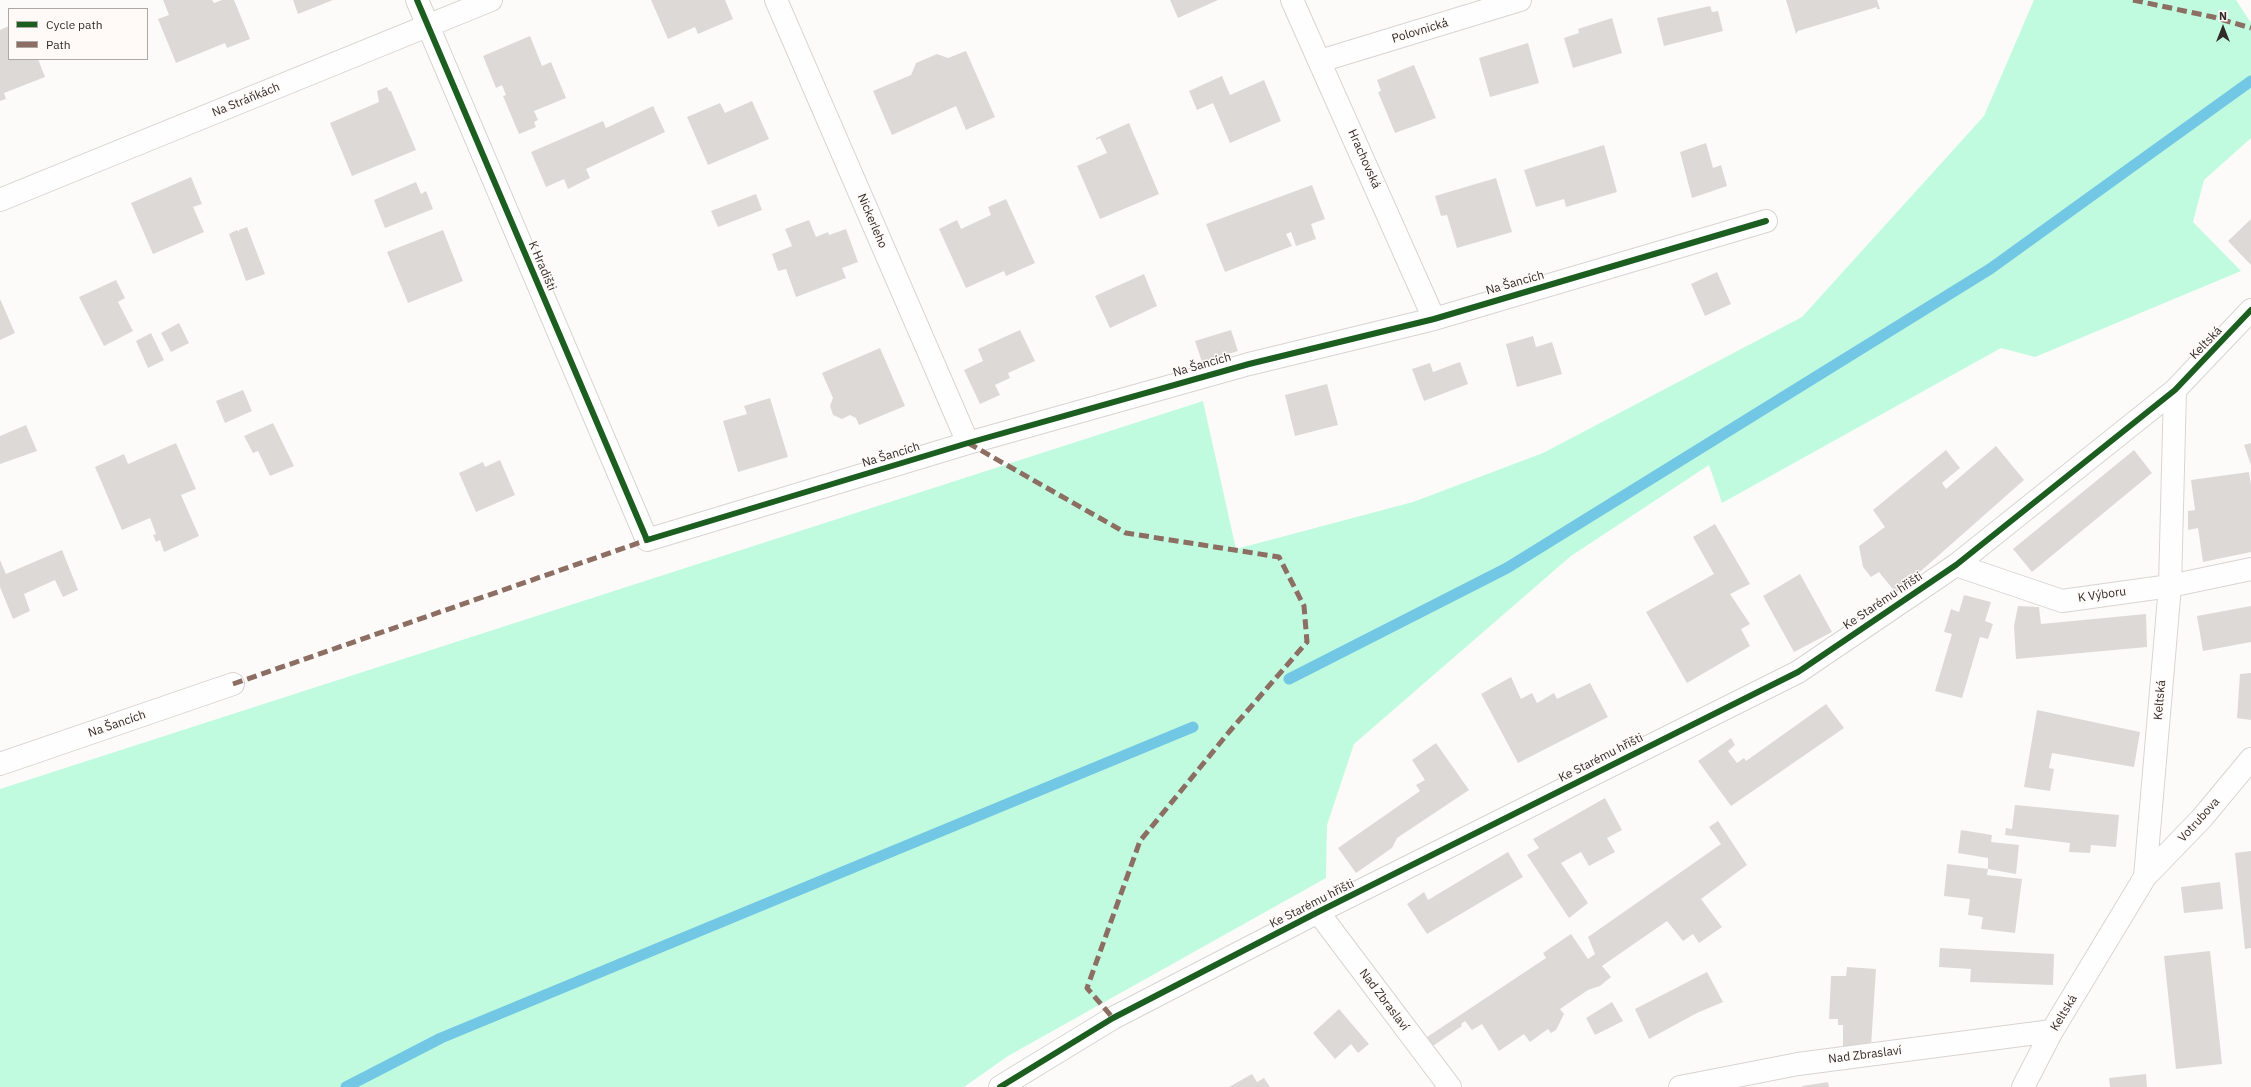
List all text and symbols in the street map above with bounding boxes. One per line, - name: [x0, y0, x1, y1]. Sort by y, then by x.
- legend: [8, 8, 148, 60]
- north arrow: [2203, 8, 2243, 48]
- text: N: [2219, 9, 2227, 23]
- street label: Polovnická: [1390, 16, 1450, 46]
- text: Cycle path: [46, 17, 103, 32]
- text: Path: [46, 37, 71, 52]
- street label: Na Stráňkách: [210, 80, 282, 120]
- street label: Hrachovská: [1345, 127, 1383, 191]
- street label: Nickerleho: [854, 191, 890, 251]
- street label: K Hradišti: [525, 239, 559, 293]
- street label: Na Šancích: [1484, 268, 1546, 298]
- street label: Keltská: [2187, 324, 2225, 362]
- street label: Na Šancích: [1171, 350, 1233, 380]
- street label: Na Šancích: [860, 439, 922, 471]
- street label: Ke Starému hřišti: [1841, 569, 1925, 633]
- street label: K Výboru: [2077, 584, 2127, 606]
- street label: Keltská: [2151, 680, 2169, 720]
- street label: Na Šancích: [86, 707, 148, 741]
- street label: Ke Starému hřišti: [1556, 731, 1646, 785]
- street label: Votrubova: [2175, 795, 2223, 845]
- street label: Ke Starému hřišti: [1267, 877, 1357, 931]
- street label: Nad Zbraslaví: [1356, 966, 1412, 1034]
- street label: Keltská: [2048, 992, 2080, 1034]
- street label: Nad Zbraslaví: [1828, 1043, 1902, 1067]

